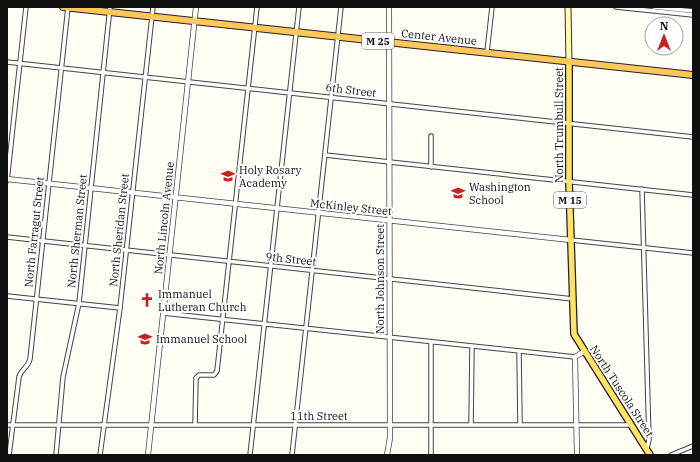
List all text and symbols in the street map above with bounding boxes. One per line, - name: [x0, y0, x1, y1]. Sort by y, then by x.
- north arrow: [644, 16, 684, 56]
- text: N: [660, 19, 669, 33]
- street label: Center Avenue: [401, 26, 478, 48]
- road number: M 25: [362, 33, 394, 49]
- street label: North Trumbull Street: [552, 67, 566, 183]
- street label: 6th Street: [325, 80, 377, 100]
- street label: North Lincoln Avenue: [151, 161, 177, 275]
- place label: Holy Rosary Academy: [239, 163, 302, 190]
- school or university icon: Holy Rosary Academy: [220, 168, 236, 184]
- street label: North Sherman Street: [64, 173, 90, 288]
- street label: North Sheridan Street: [106, 173, 132, 287]
- street label: North Farragut Street: [21, 176, 47, 288]
- place label: Washington School: [469, 180, 531, 207]
- school or university icon: Washington School: [450, 185, 466, 201]
- road number: M 15: [554, 192, 586, 208]
- street label: McKinley Street: [309, 196, 393, 218]
- street label: North Johnson Street: [373, 224, 387, 334]
- street label: 9th Street: [265, 249, 317, 269]
- place label: Immanuel Lutheran Church: [158, 287, 247, 314]
- church icon: Immanuel Lutheran Church: [139, 292, 155, 308]
- school or university icon: Immanuel School: [137, 331, 153, 347]
- place label: Immanuel School: [156, 332, 247, 346]
- street label: North Tuscola Street: [587, 342, 657, 440]
- street label: 11th Street: [290, 409, 348, 423]

